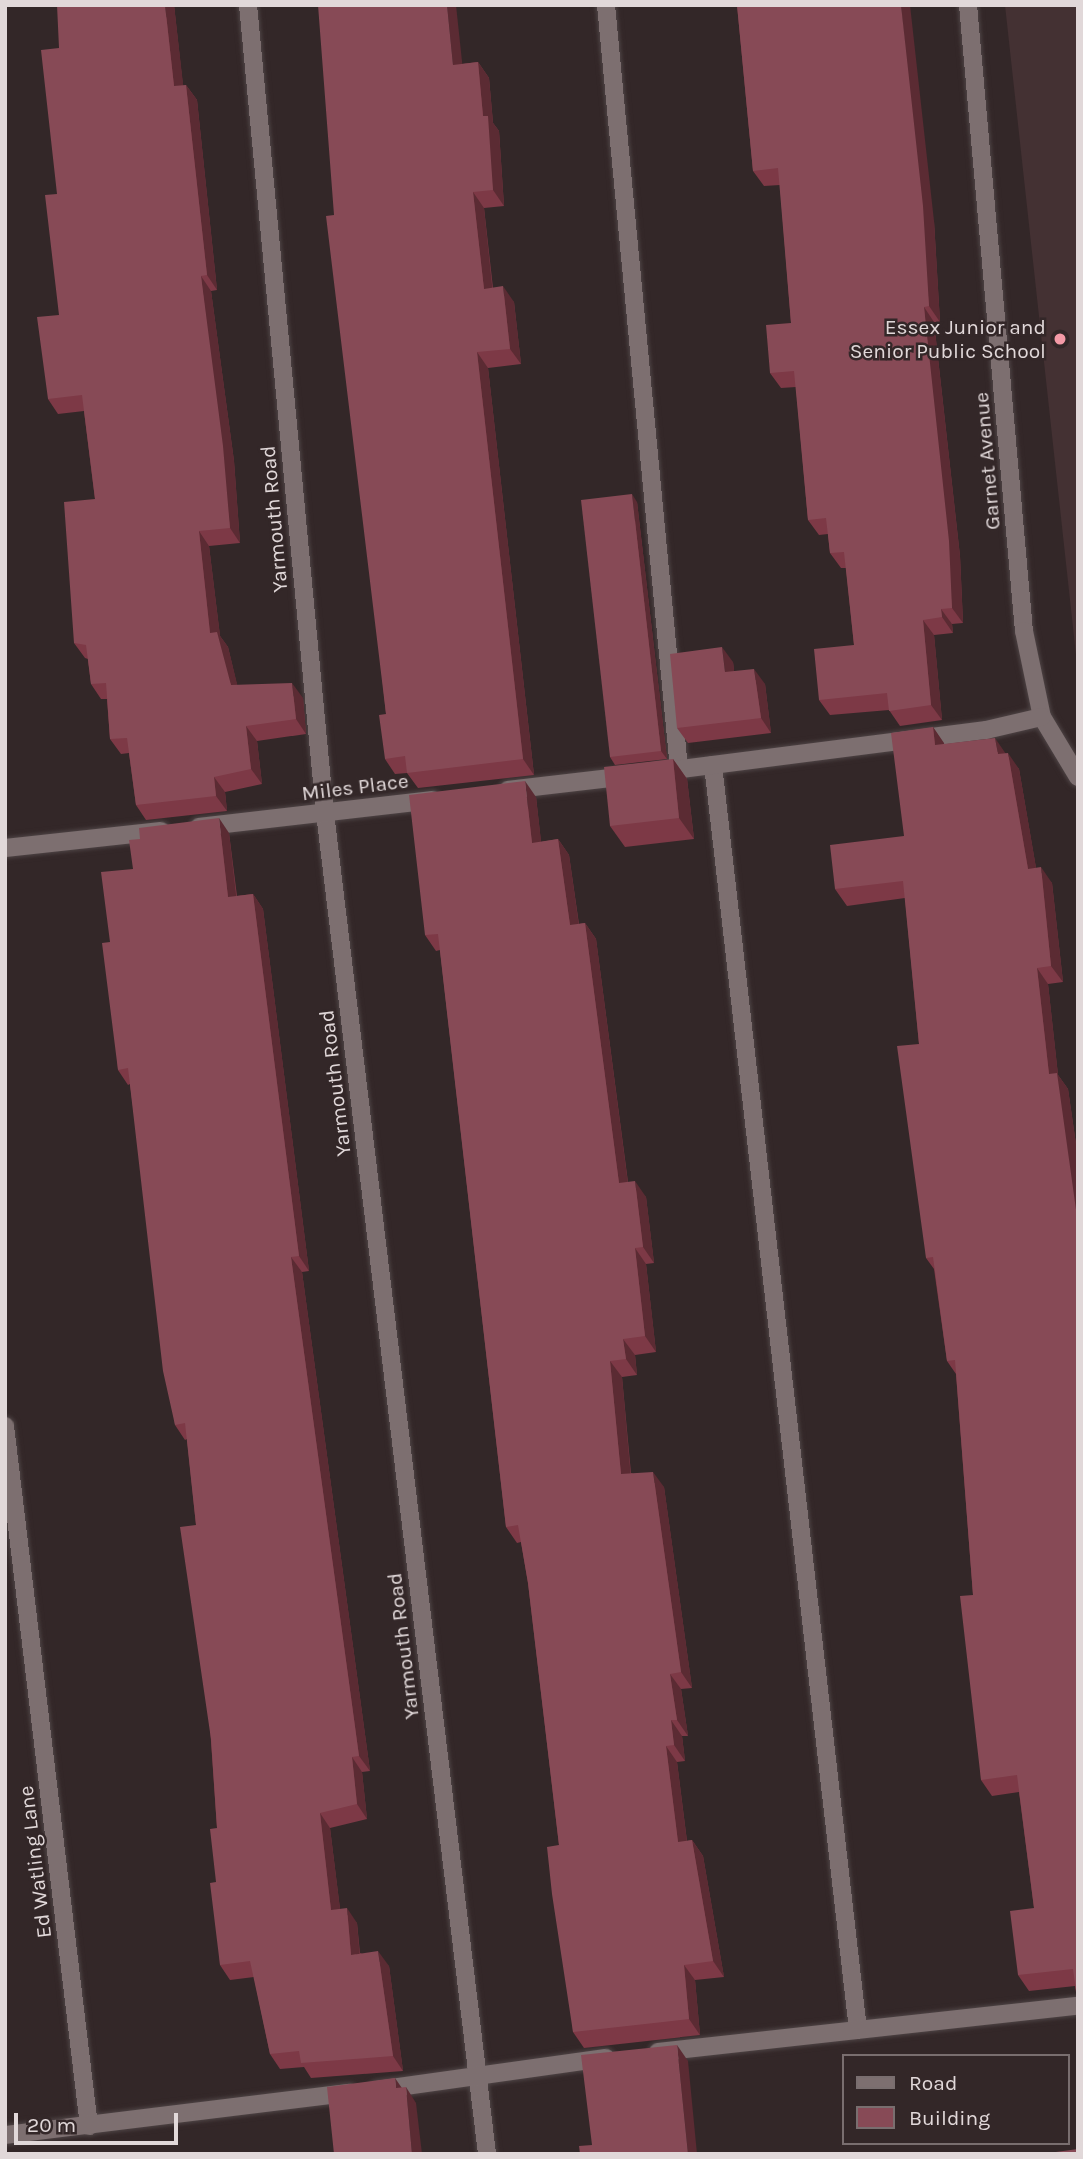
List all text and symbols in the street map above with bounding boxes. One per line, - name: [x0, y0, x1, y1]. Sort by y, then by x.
- place label: Essex Junior and Senior Public School: [850, 314, 1046, 364]
- marker: Essex Junior and Senior Public School: [1052, 331, 1068, 347]
- street label: Garnet Avenue: [968, 391, 1006, 531]
- street label: Yarmouth Road: [255, 445, 293, 593]
- street label: Miles Place: [300, 768, 410, 806]
- street label: Yarmouth Road: [314, 1008, 356, 1158]
- street label: Yarmouth Road: [382, 1571, 424, 1721]
- street label: Ed Watling Lane: [13, 1784, 57, 1940]
- legend: [842, 2054, 1069, 2145]
- text: Road: [909, 2071, 957, 2095]
- scale bar: [18, 2100, 182, 2144]
- text: Building: [909, 2106, 990, 2130]
- text: 20 m: [27, 2113, 76, 2137]

